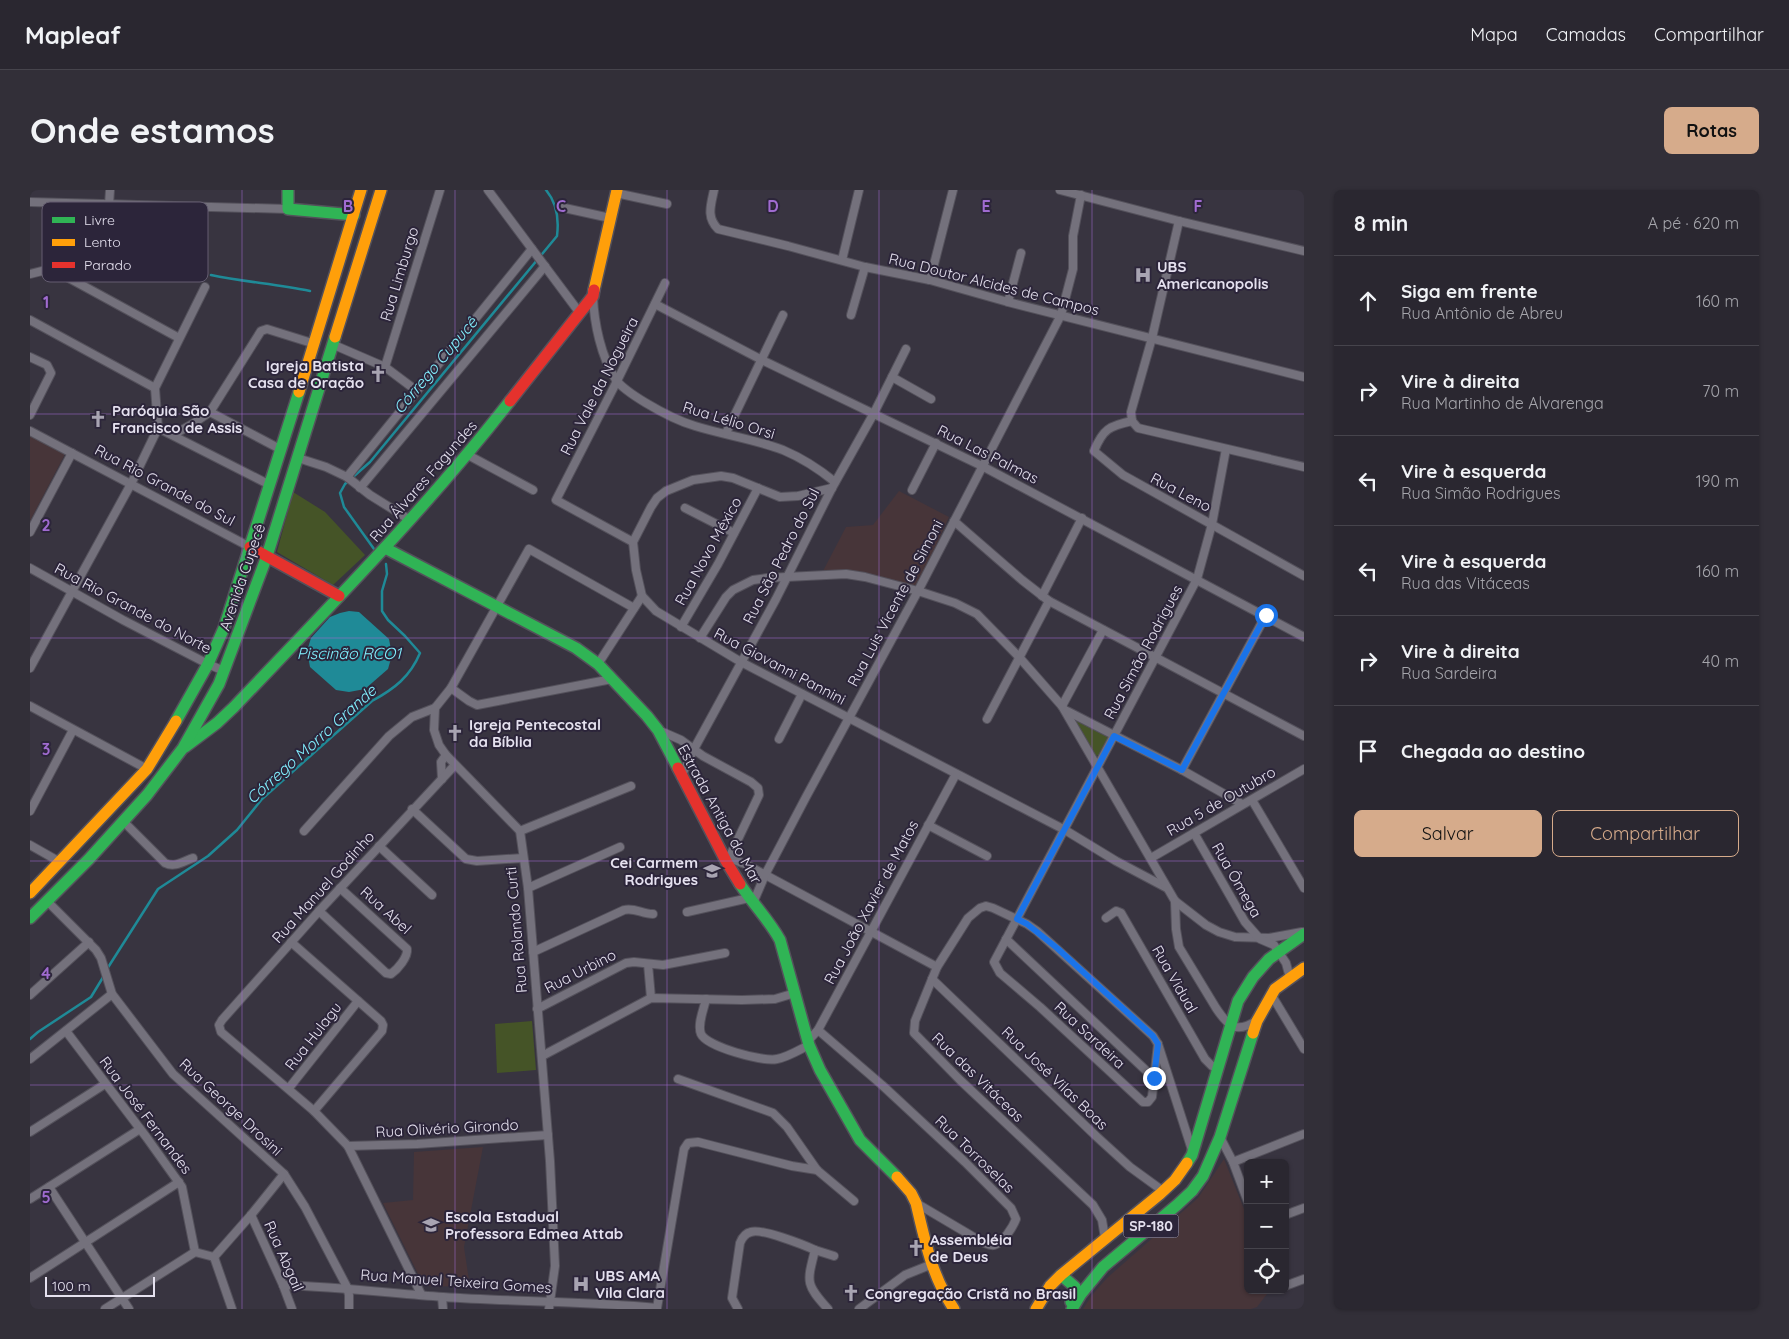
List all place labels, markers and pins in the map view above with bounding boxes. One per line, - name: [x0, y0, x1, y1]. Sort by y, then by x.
- place label: UBS Americanopolis: [1157, 257, 1268, 293]
- hospital icon: UBS Americanopolis: [1133, 265, 1153, 285]
- place label: Igreja Batista Casa de Oração: [248, 356, 364, 392]
- church icon: Igreja Batista Casa de Oração: [368, 364, 388, 384]
- place label: Paróquia São Francisco de Assis: [112, 401, 242, 437]
- church icon: Paróquia São Francisco de Assis: [88, 409, 108, 429]
- place label: Igreja Pentecostal da Bíblia: [469, 715, 601, 751]
- church icon: Igreja Pentecostal da Bíblia: [445, 723, 465, 743]
- place label: Cei Carmem Rodrigues: [610, 853, 698, 889]
- school or university icon: Cei Carmem Rodrigues: [702, 861, 722, 881]
- place label: Escola Estadual Professora Edmea Attab: [445, 1207, 623, 1243]
- school or university icon: Escola Estadual Professora Edmea Attab: [421, 1215, 441, 1235]
- place label: Assembléia de Deus: [930, 1230, 1012, 1266]
- church icon: Assembléia de Deus: [906, 1238, 926, 1258]
- place label: UBS AMA Vila Clara: [595, 1266, 665, 1302]
- hospital icon: UBS AMA Vila Clara: [571, 1274, 591, 1294]
- church icon: Congregação Cristã no Brasil: [841, 1283, 861, 1303]
- place label: Congregação Cristã no Brasil: [865, 1284, 1076, 1303]

